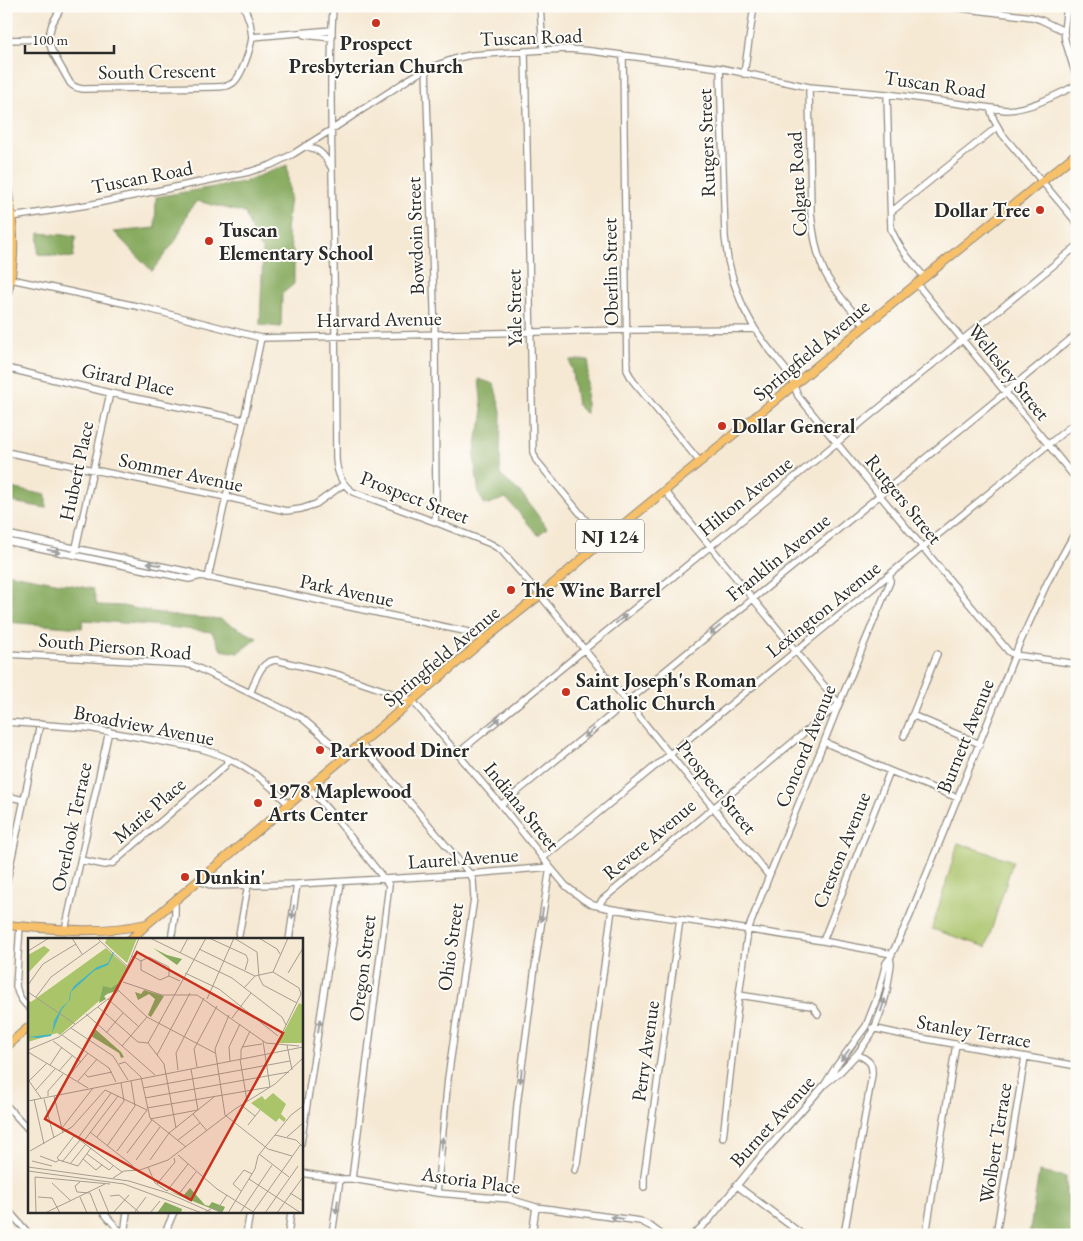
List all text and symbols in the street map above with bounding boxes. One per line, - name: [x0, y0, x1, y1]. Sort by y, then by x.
- marker: Prospect Presbyterian Church: [370, 17, 382, 29]
- scale bar: [25, 22, 114, 54]
- street label: Tuscan Road: [479, 22, 584, 52]
- text: 100 m: [32, 30, 69, 49]
- place label: Prospect Presbyterian Church: [289, 30, 463, 79]
- street label: South Crescent: [98, 57, 217, 85]
- street label: Tuscan Road: [882, 64, 989, 104]
- street label: Rutgers Street: [691, 88, 721, 198]
- street label: Colgate Road: [781, 130, 813, 237]
- street label: Tuscan Road: [89, 154, 196, 200]
- street label: Bowdoin Street: [400, 176, 430, 295]
- place label: Dollar Tree: [934, 197, 1030, 223]
- marker: Dollar Tree: [1034, 204, 1046, 216]
- place label: Tuscan Elementary School: [219, 217, 374, 266]
- street label: Oberlin Street: [596, 217, 624, 326]
- marker: Tuscan Elementary School: [203, 235, 215, 247]
- street label: Yale Street: [500, 268, 528, 347]
- street label: Springfield Avenue: [747, 293, 875, 407]
- street label: Harvard Avenue: [316, 305, 442, 333]
- street label: Wellesley Street: [962, 318, 1056, 426]
- street label: Girard Place: [79, 356, 177, 402]
- place label: Dollar General: [732, 413, 856, 439]
- street label: Hubert Place: [53, 419, 99, 523]
- marker: Dollar General: [716, 420, 728, 432]
- street label: Sommer Avenue: [117, 446, 246, 498]
- street label: Rutgers Street: [860, 449, 949, 550]
- street label: Hilton Avenue: [693, 450, 798, 542]
- street label: Prospect Street: [357, 464, 474, 530]
- street label: Franklin Avenue: [721, 507, 835, 607]
- road number: NJ 124: [576, 520, 644, 552]
- one-way arrow: [46, 547, 62, 555]
- street label: Lexington Avenue: [760, 555, 886, 663]
- one-way arrow: [146, 560, 162, 568]
- street label: Park Avenue: [298, 567, 397, 613]
- place label: The Wine Barrel: [521, 577, 661, 603]
- marker: The Wine Barrel: [505, 584, 517, 596]
- street label: Springfield Avenue: [377, 599, 505, 713]
- one-way arrow: [614, 614, 627, 625]
- one-way arrow: [709, 624, 721, 635]
- street label: South Pierson Road: [37, 626, 193, 666]
- place label: Saint Joseph's Roman Catholic Church: [576, 667, 757, 716]
- street label: Burnett Avenue: [930, 675, 1000, 797]
- street label: Concord Avenue: [769, 680, 842, 811]
- marker: Saint Joseph's Roman Catholic Church: [560, 686, 572, 698]
- street label: Broadview Avenue: [72, 699, 217, 751]
- one-way arrow: [489, 717, 502, 728]
- one-way arrow: [583, 727, 596, 738]
- street label: Prospect Street: [671, 734, 764, 840]
- place label: Parkwood Diner: [330, 737, 470, 763]
- marker: Parkwood Diner: [314, 744, 326, 756]
- street label: Indiana Street: [478, 756, 566, 856]
- street label: Overlook Terrace: [45, 760, 97, 894]
- street label: Marie Place: [107, 771, 191, 849]
- place label: 1978 Maplewood Arts Center: [267, 778, 412, 827]
- street label: Creston Avenue: [806, 788, 876, 912]
- street label: Revere Avenue: [597, 792, 701, 886]
- marker: 1978 Maplewood Arts Center: [252, 797, 264, 809]
- street label: Laurel Avenue: [407, 841, 519, 875]
- place label: Dunkin': [195, 864, 266, 890]
- marker: Dunkin': [179, 871, 191, 883]
- street label: Ohio Street: [431, 901, 469, 993]
- one-way arrow: [289, 904, 297, 920]
- one-way arrow: [538, 908, 546, 924]
- street label: Oregon Street: [343, 913, 382, 1023]
- inset map: [28, 938, 302, 1214]
- one-way arrow: [879, 997, 887, 1012]
- street label: Perry Avenue: [625, 999, 665, 1103]
- street label: Stanley Terrace: [915, 1008, 1033, 1054]
- one-way arrow: [315, 1018, 323, 1034]
- one-way arrow: [839, 1048, 850, 1061]
- one-way arrow: [516, 1069, 524, 1085]
- street label: Burnet Avenue: [724, 1069, 820, 1172]
- street label: Wolbert Terrace: [973, 1081, 1017, 1205]
- one-way arrow: [438, 1136, 446, 1152]
- street label: Astoria Place: [419, 1160, 522, 1200]
- one-way arrow: [332, 1199, 340, 1215]
- one-way arrow: [609, 1214, 625, 1222]

